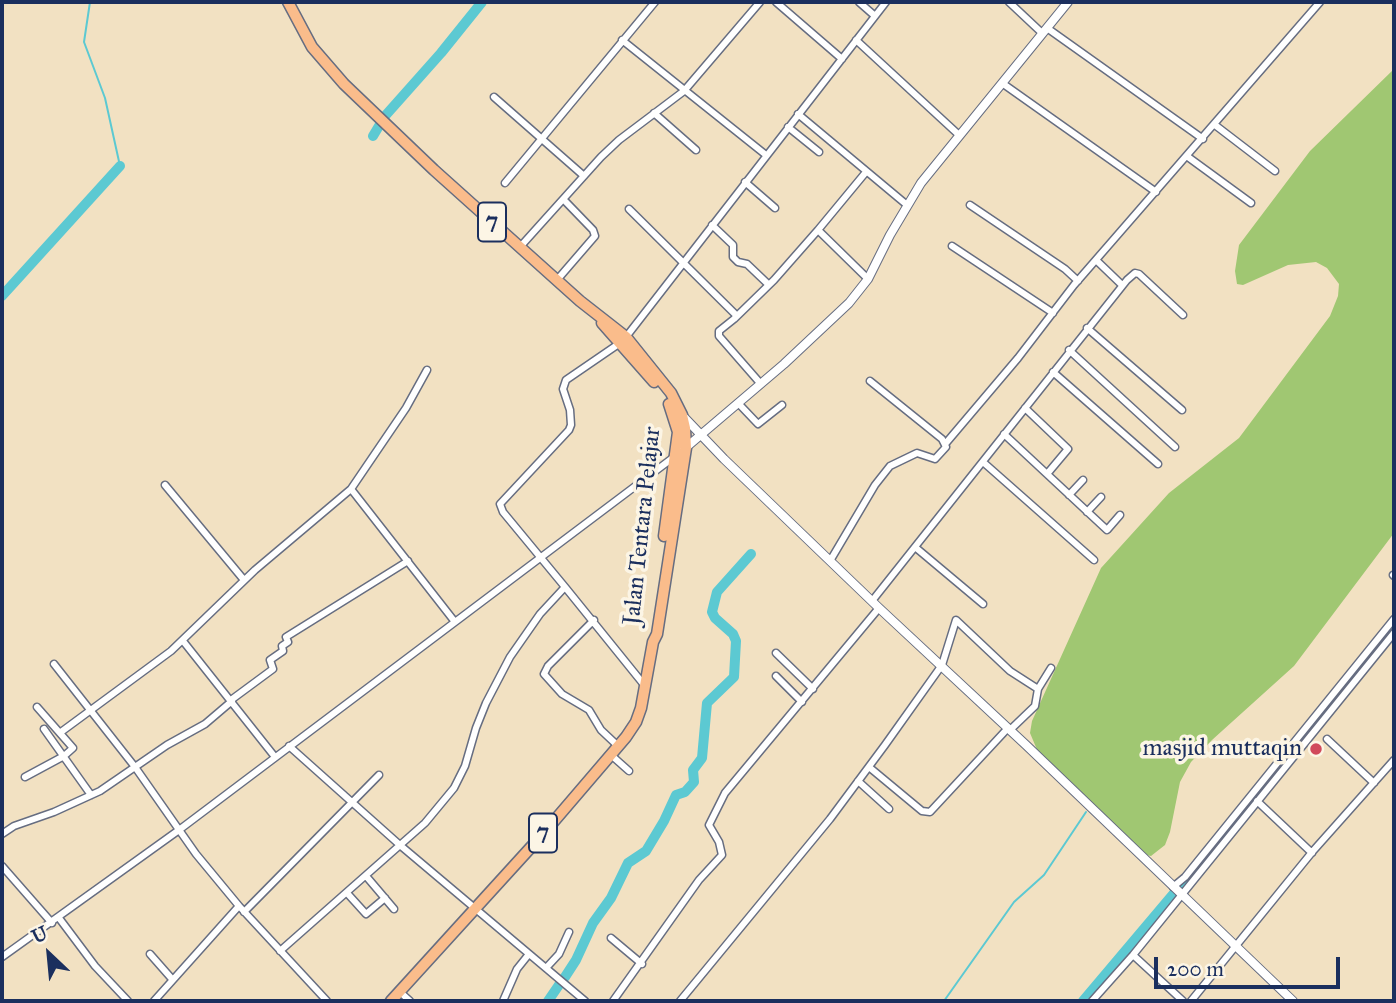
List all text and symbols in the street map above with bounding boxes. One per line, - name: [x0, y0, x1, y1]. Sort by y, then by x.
- road number: 7: [478, 202, 506, 242]
- street label: Jalan Tentara Pelajar: [618, 425, 668, 627]
- place label: masjid muttaqin: [1142, 735, 1302, 763]
- marker: masjid muttaqin: [1308, 741, 1324, 757]
- road number: 7: [529, 814, 557, 852]
- north arrow: [14, 919, 84, 989]
- text: U: [28, 921, 51, 948]
- scale bar: [1158, 944, 1344, 988]
- text: 200 m: [1167, 956, 1224, 982]

